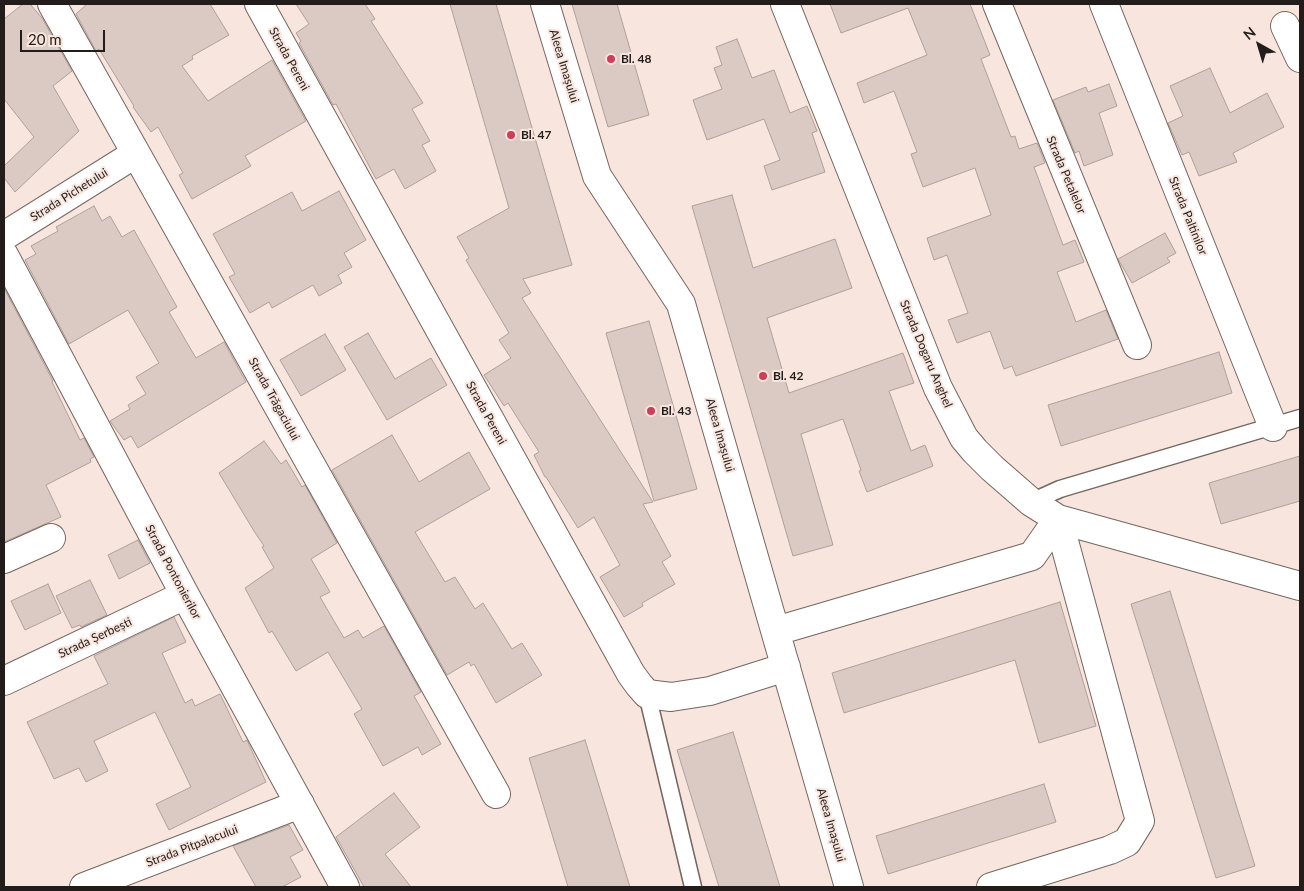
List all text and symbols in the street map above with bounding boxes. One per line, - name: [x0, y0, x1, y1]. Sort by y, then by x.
- scale bar: [22, 20, 108, 52]
- north arrow: [1234, 20, 1284, 70]
- text: N: [1240, 23, 1259, 43]
- street label: Strada Pereni: [266, 25, 312, 93]
- street label: Aleea Imașului: [546, 28, 582, 104]
- text: 20 m: [28, 30, 62, 48]
- place label: Bl. 48: [621, 52, 651, 66]
- marker: Bl. 48: [605, 53, 617, 65]
- place label: Bl. 47: [521, 128, 551, 142]
- marker: Bl. 47: [505, 129, 517, 141]
- street label: Strada Petalelor: [1043, 134, 1089, 216]
- street label: Strada Pichetului: [28, 165, 110, 225]
- street label: Strada Paltinilor: [1166, 175, 1210, 257]
- street label: Strada Dogaru Anghel: [897, 298, 955, 410]
- street label: Strada Trăgaciului: [245, 355, 303, 443]
- place label: Bl. 42: [773, 369, 803, 383]
- marker: Bl. 42: [757, 370, 769, 382]
- street label: Strada Pereni: [463, 379, 509, 447]
- street label: Aleea Imașului: [703, 396, 737, 474]
- place label: Bl. 43: [661, 404, 691, 418]
- marker: Bl. 43: [645, 405, 657, 417]
- street label: Strada Pontonierilor: [142, 522, 204, 622]
- street label: Strada Șerbești: [56, 615, 134, 661]
- street label: Aleea Imașului: [814, 786, 848, 864]
- street label: Strada Pitpalacului: [144, 822, 240, 870]

